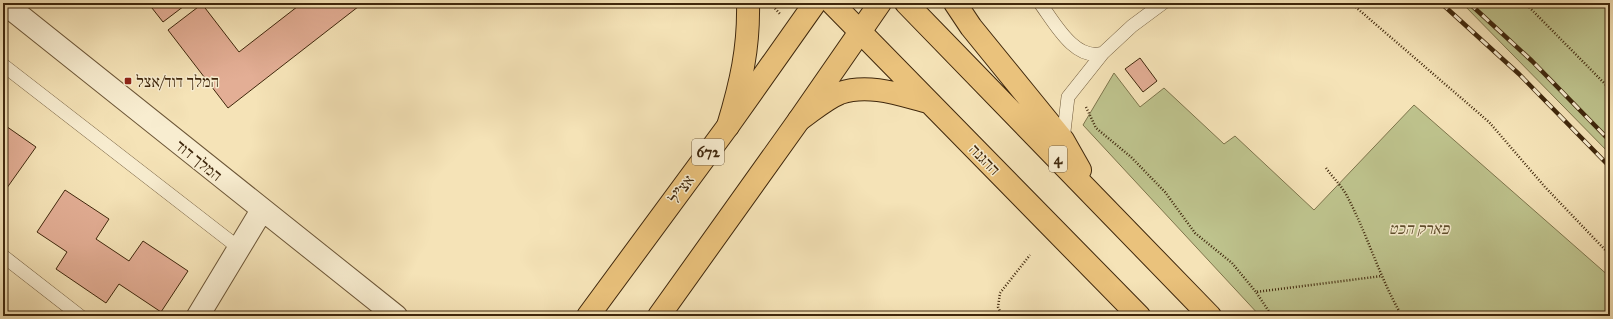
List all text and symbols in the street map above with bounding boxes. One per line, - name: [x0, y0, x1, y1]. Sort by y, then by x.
- place label: המלך דוד/אצל: [136, 72, 219, 91]
- marker: המלך דוד/אצל: [123, 76, 133, 86]
- street label: המלך דוד: [171, 136, 226, 185]
- road number: 672: [692, 139, 724, 165]
- street label: ההגנה: [965, 140, 1004, 179]
- road number: 4: [1049, 146, 1067, 172]
- street label: אצ"ל: [665, 171, 698, 208]
- park label: פארק הכט: [1389, 219, 1450, 238]

